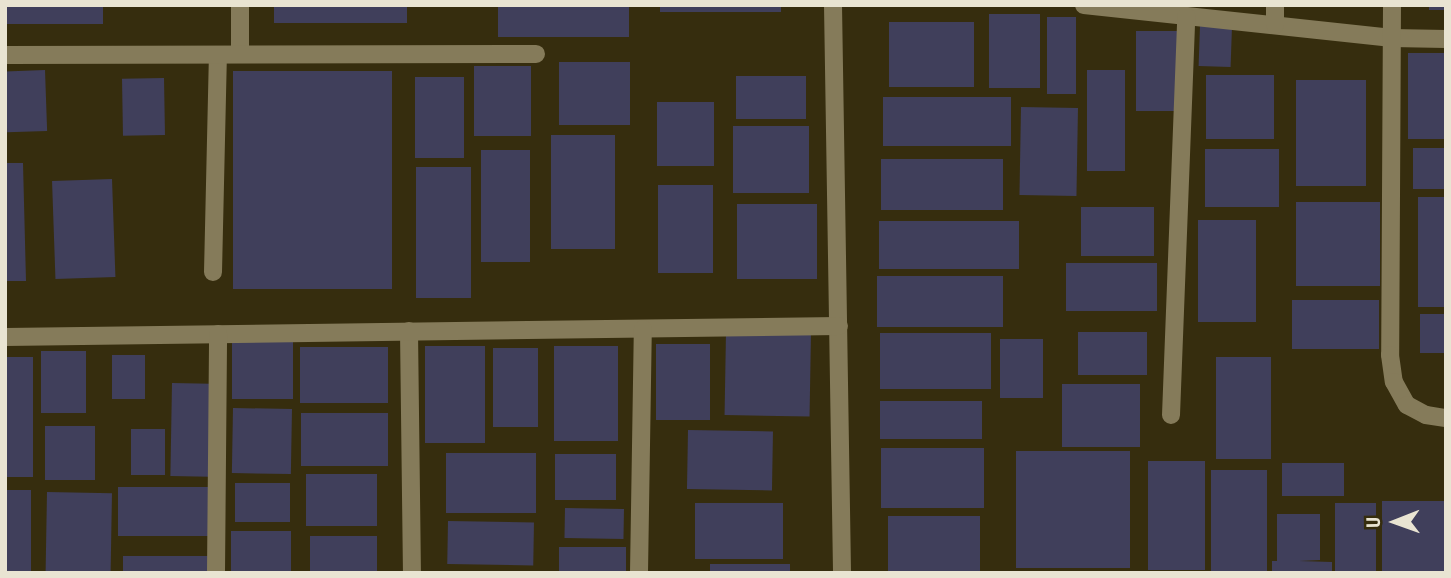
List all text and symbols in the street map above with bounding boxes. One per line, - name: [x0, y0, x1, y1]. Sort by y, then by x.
- north arrow: [1360, 487, 1430, 557]
- text: U: [1362, 517, 1385, 528]

